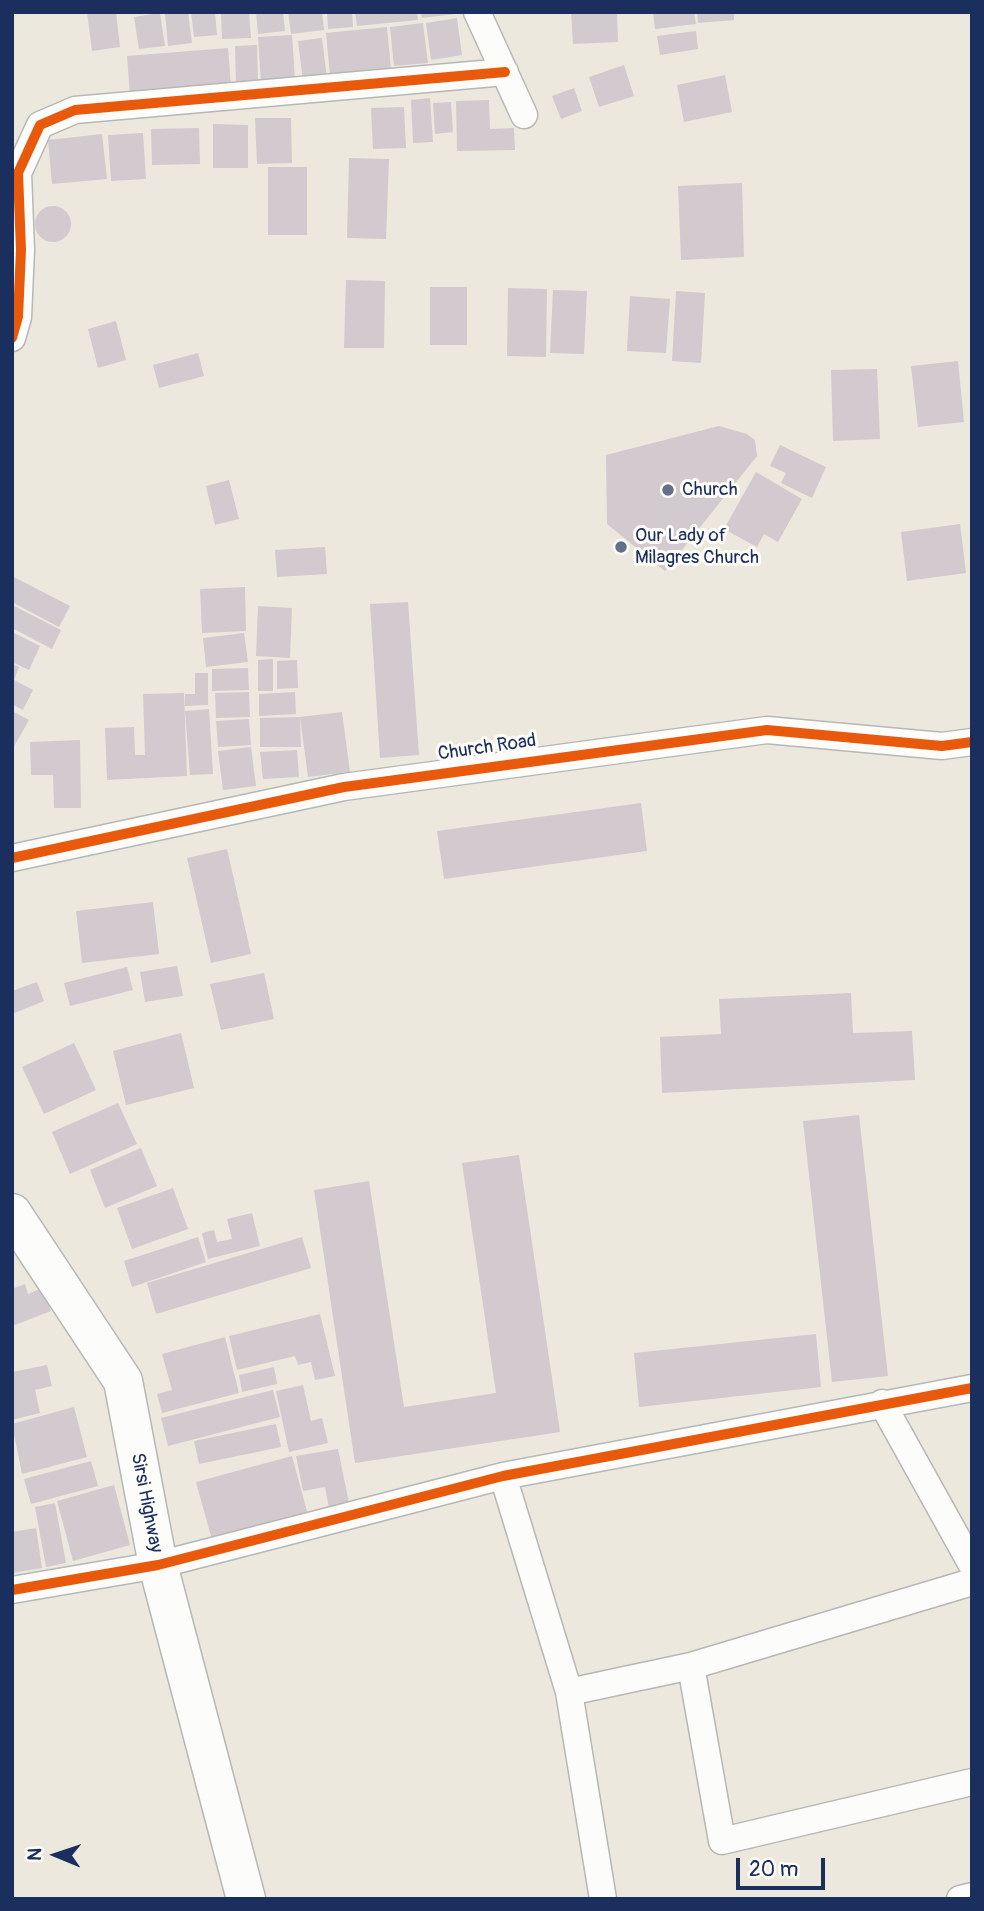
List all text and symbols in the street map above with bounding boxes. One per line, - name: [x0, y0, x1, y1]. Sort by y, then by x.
- place label: Church: [682, 479, 738, 501]
- marker: Church: [660, 482, 676, 498]
- place label: Our Lady of Milagres Church: [635, 525, 759, 569]
- marker: Our Lady of Milagres Church: [613, 539, 629, 555]
- street label: Church Road: [436, 730, 538, 766]
- street label: Sirsi Highway: [125, 1451, 167, 1555]
- north arrow: [21, 1820, 91, 1890]
- scale bar: [739, 1844, 828, 1888]
- text: N: [23, 1847, 47, 1861]
- text: 20 m: [749, 1856, 798, 1883]

